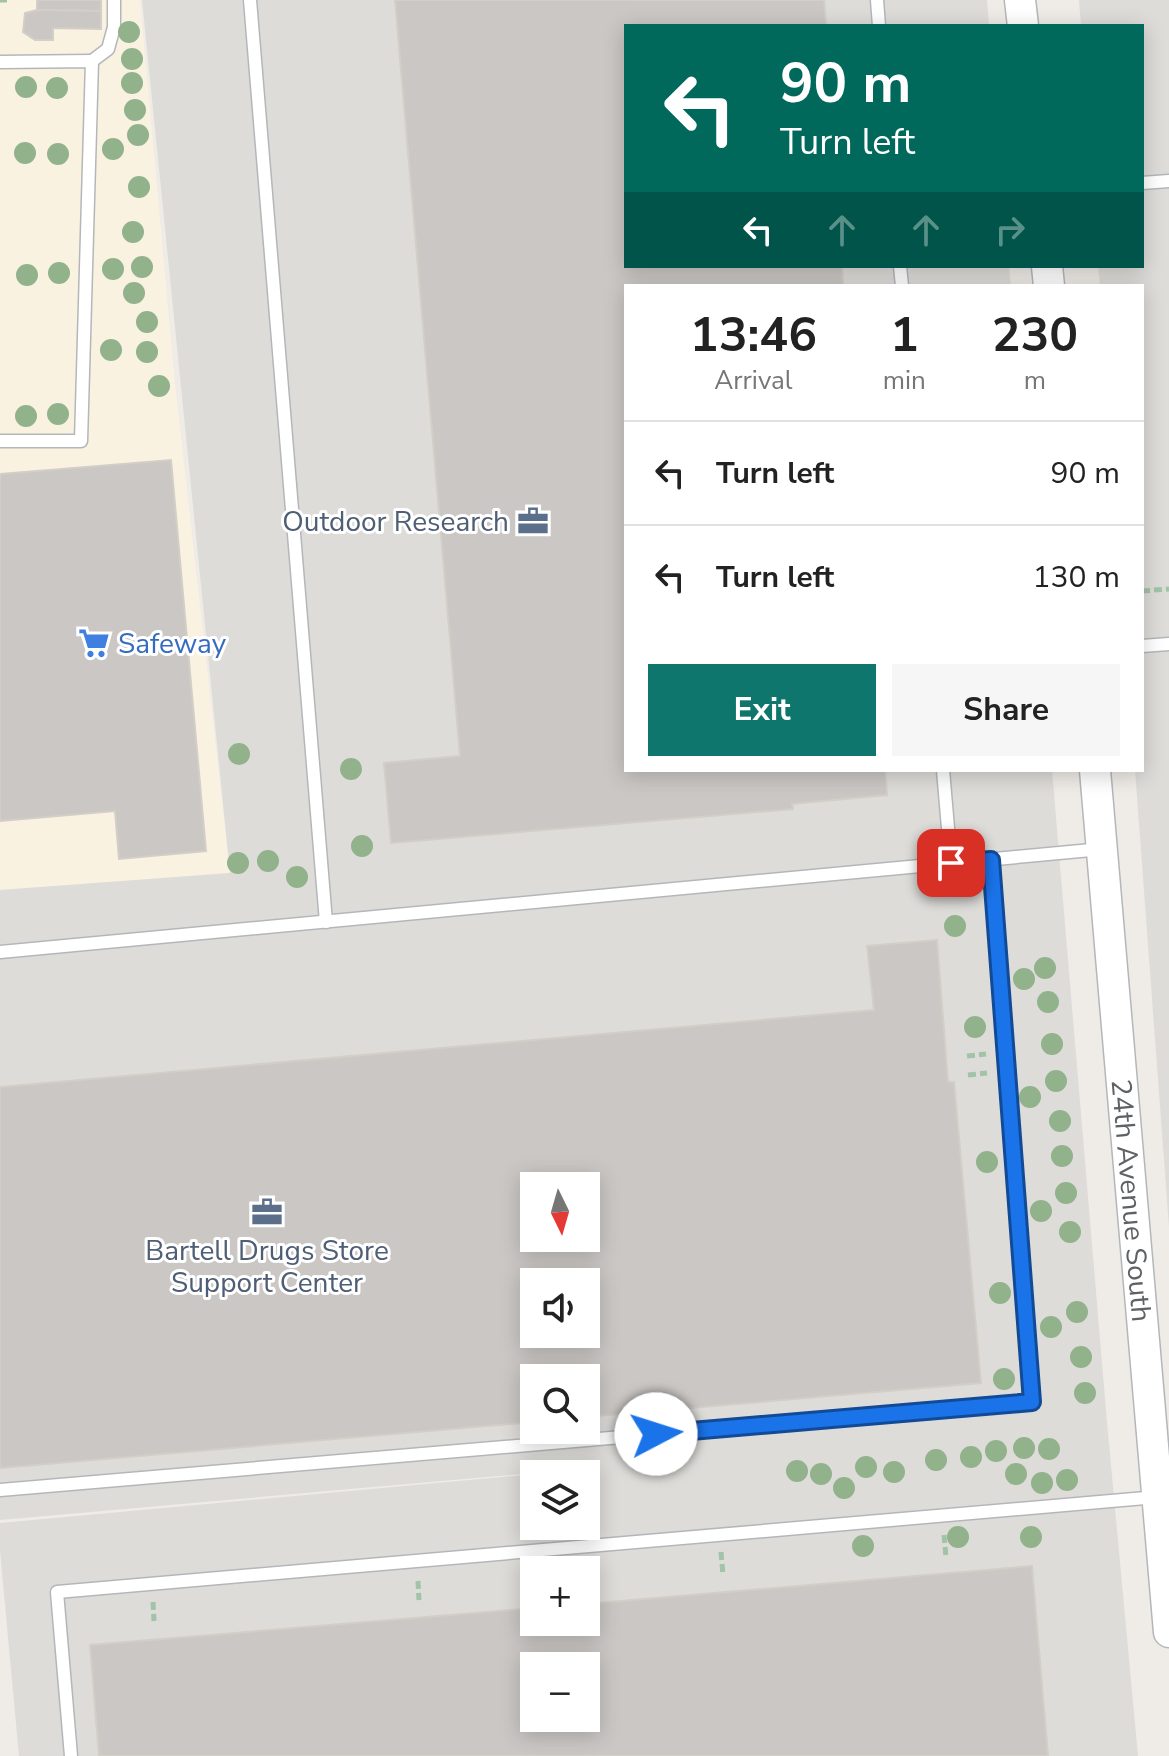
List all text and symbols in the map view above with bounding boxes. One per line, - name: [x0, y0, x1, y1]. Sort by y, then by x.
- text: 90 m: [780, 45, 911, 122]
- icon: left: [648, 56, 752, 160]
- text: Turn left: [780, 118, 915, 167]
- icon: left: [736, 208, 780, 252]
- icon: ahead: [820, 208, 864, 252]
- icon: ahead: [904, 208, 948, 252]
- icon: right: [988, 208, 1032, 252]
- text: 13:46: [690, 302, 817, 368]
- text: 1: [890, 302, 919, 368]
- text: 230: [992, 302, 1078, 368]
- text: Arrival: [714, 363, 793, 398]
- text: min: [883, 363, 926, 398]
- text: m: [1024, 363, 1046, 398]
- icon: left: [648, 451, 692, 495]
- text: Turn left: [716, 453, 834, 494]
- text: 90 m: [1051, 453, 1120, 494]
- place label: Outdoor Research: [282, 503, 509, 541]
- office icon: Outdoor Research: [516, 504, 550, 538]
- icon: left: [648, 555, 692, 599]
- text: Turn left: [716, 557, 834, 598]
- text: 130 m: [1033, 557, 1120, 598]
- place label: Safeway: [118, 625, 227, 663]
- supermarket icon: Safeway: [77, 626, 111, 660]
- button: Exit: [648, 664, 876, 756]
- button: Share: [892, 664, 1120, 756]
- pin: [917, 829, 985, 897]
- icon: arrive: [929, 841, 973, 885]
- street label: 24th Avenue South: [1102, 1078, 1160, 1323]
- north arrow: [520, 1172, 600, 1252]
- map controls: [520, 1172, 600, 1732]
- office icon: Bartell Drugs Store Support Center: [250, 1195, 284, 1229]
- place label: Bartell Drugs Store Support Center: [145, 1232, 389, 1302]
- button: sound: [520, 1268, 600, 1348]
- button: search: [520, 1364, 600, 1444]
- position arrow: [614, 1392, 698, 1476]
- button: layers: [520, 1460, 600, 1540]
- button: +: [520, 1556, 600, 1636]
- button: −: [520, 1652, 600, 1732]

